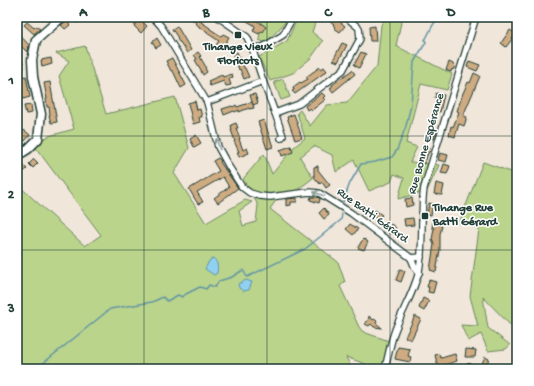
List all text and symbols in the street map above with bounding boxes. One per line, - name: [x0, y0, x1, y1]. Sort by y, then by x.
- text: A: [78, 6, 88, 21]
- text: B: [202, 6, 211, 21]
- text: C: [323, 6, 333, 21]
- text: D: [446, 6, 456, 21]
- marker: Tihange Vieux Floricots: [233, 30, 243, 40]
- place label: Tihange Vieux Floricots: [202, 41, 273, 69]
- text: 1: [7, 74, 14, 89]
- street label: Rue Bonne Espérance: [406, 91, 448, 196]
- one-way arrow: [214, 137, 221, 150]
- street label: Rue Batti Gérard: [334, 185, 411, 247]
- text: 2: [8, 188, 15, 203]
- one-way arrow: [313, 190, 325, 198]
- place label: Tihange Rue Batti Gérard: [432, 202, 499, 230]
- marker: Tihange Rue Batti Gérard: [420, 211, 430, 221]
- text: 3: [7, 302, 15, 317]

